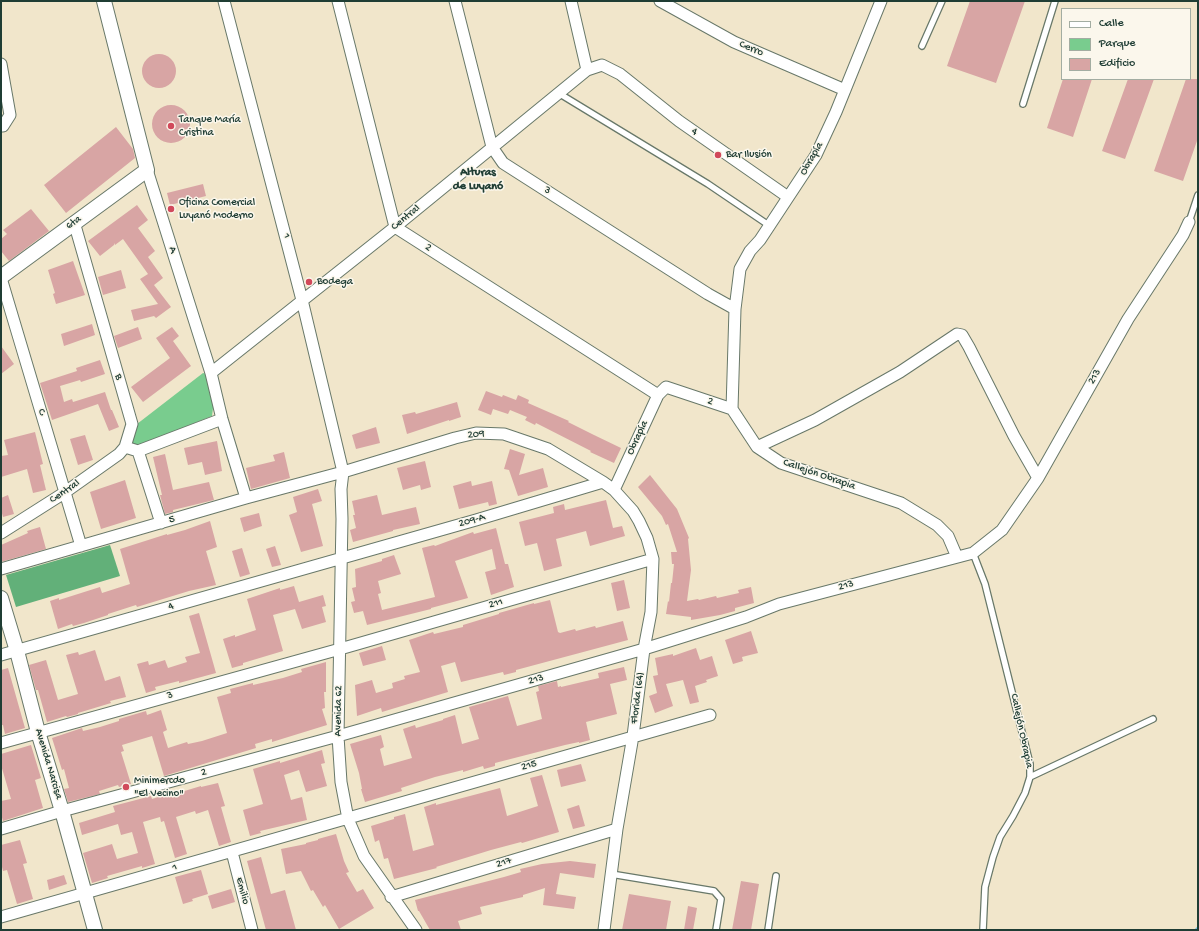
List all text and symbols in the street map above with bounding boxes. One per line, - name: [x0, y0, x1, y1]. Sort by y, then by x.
- legend: [1061, 8, 1191, 80]
- text: Calle: [1099, 17, 1124, 31]
- text: Parque: [1099, 37, 1136, 51]
- street label: Cerro: [737, 38, 765, 60]
- text: Edificio: [1099, 57, 1135, 71]
- place label: Tanque María Cristina: [179, 113, 241, 139]
- marker: Tanque María Cristina: [166, 121, 176, 131]
- street label: 4: [688, 125, 700, 139]
- street label: Obrapía: [797, 140, 827, 178]
- place label: Bar Ilusión: [726, 148, 772, 162]
- marker: Bar Ilusión: [713, 150, 723, 160]
- district label: Alturas de Luyanó: [453, 166, 503, 194]
- street label: 3: [541, 184, 553, 198]
- place label: Oficina Comercial Luyanó Moderno: [179, 196, 255, 222]
- street label: Central: [389, 202, 423, 234]
- marker: Oficina Comercial Luyanó Moderno: [166, 204, 176, 214]
- street label: 6ta: [64, 213, 84, 233]
- street label: 1: [279, 232, 293, 240]
- street label: 2: [422, 241, 434, 255]
- street label: A: [165, 245, 179, 255]
- place label: Bodega: [317, 275, 353, 289]
- marker: Bodega: [304, 277, 314, 287]
- street label: 213: [1085, 367, 1105, 387]
- street label: B: [111, 372, 125, 382]
- street label: 2: [705, 395, 715, 409]
- street label: C: [34, 407, 48, 417]
- street label: Obrapía: [624, 419, 652, 457]
- street label: 209: [467, 428, 485, 442]
- street label: Callejón Obrapia: [781, 456, 857, 494]
- street label: Central: [47, 477, 83, 507]
- street label: 209-A: [457, 511, 487, 531]
- street label: 5: [167, 513, 177, 527]
- street label: 213: [837, 578, 855, 594]
- street label: 211: [487, 596, 505, 612]
- street label: 4: [167, 600, 175, 614]
- street label: Florida (64): [628, 671, 648, 725]
- street label: 213: [527, 672, 545, 688]
- street label: Avenida 62: [332, 686, 346, 736]
- street label: 3: [166, 689, 174, 703]
- street label: Callejón Obrapia: [1007, 693, 1035, 769]
- street label: Avenida Narcisa: [31, 727, 65, 801]
- street label: 215: [520, 758, 538, 774]
- street label: 2: [200, 766, 208, 780]
- place label: Minimercdo "El Vecino": [134, 774, 185, 800]
- marker: Minimercdo "El Vecino": [121, 782, 131, 792]
- street label: 217: [495, 854, 513, 872]
- street label: 1: [171, 861, 179, 875]
- street label: Emilio: [232, 876, 252, 906]

